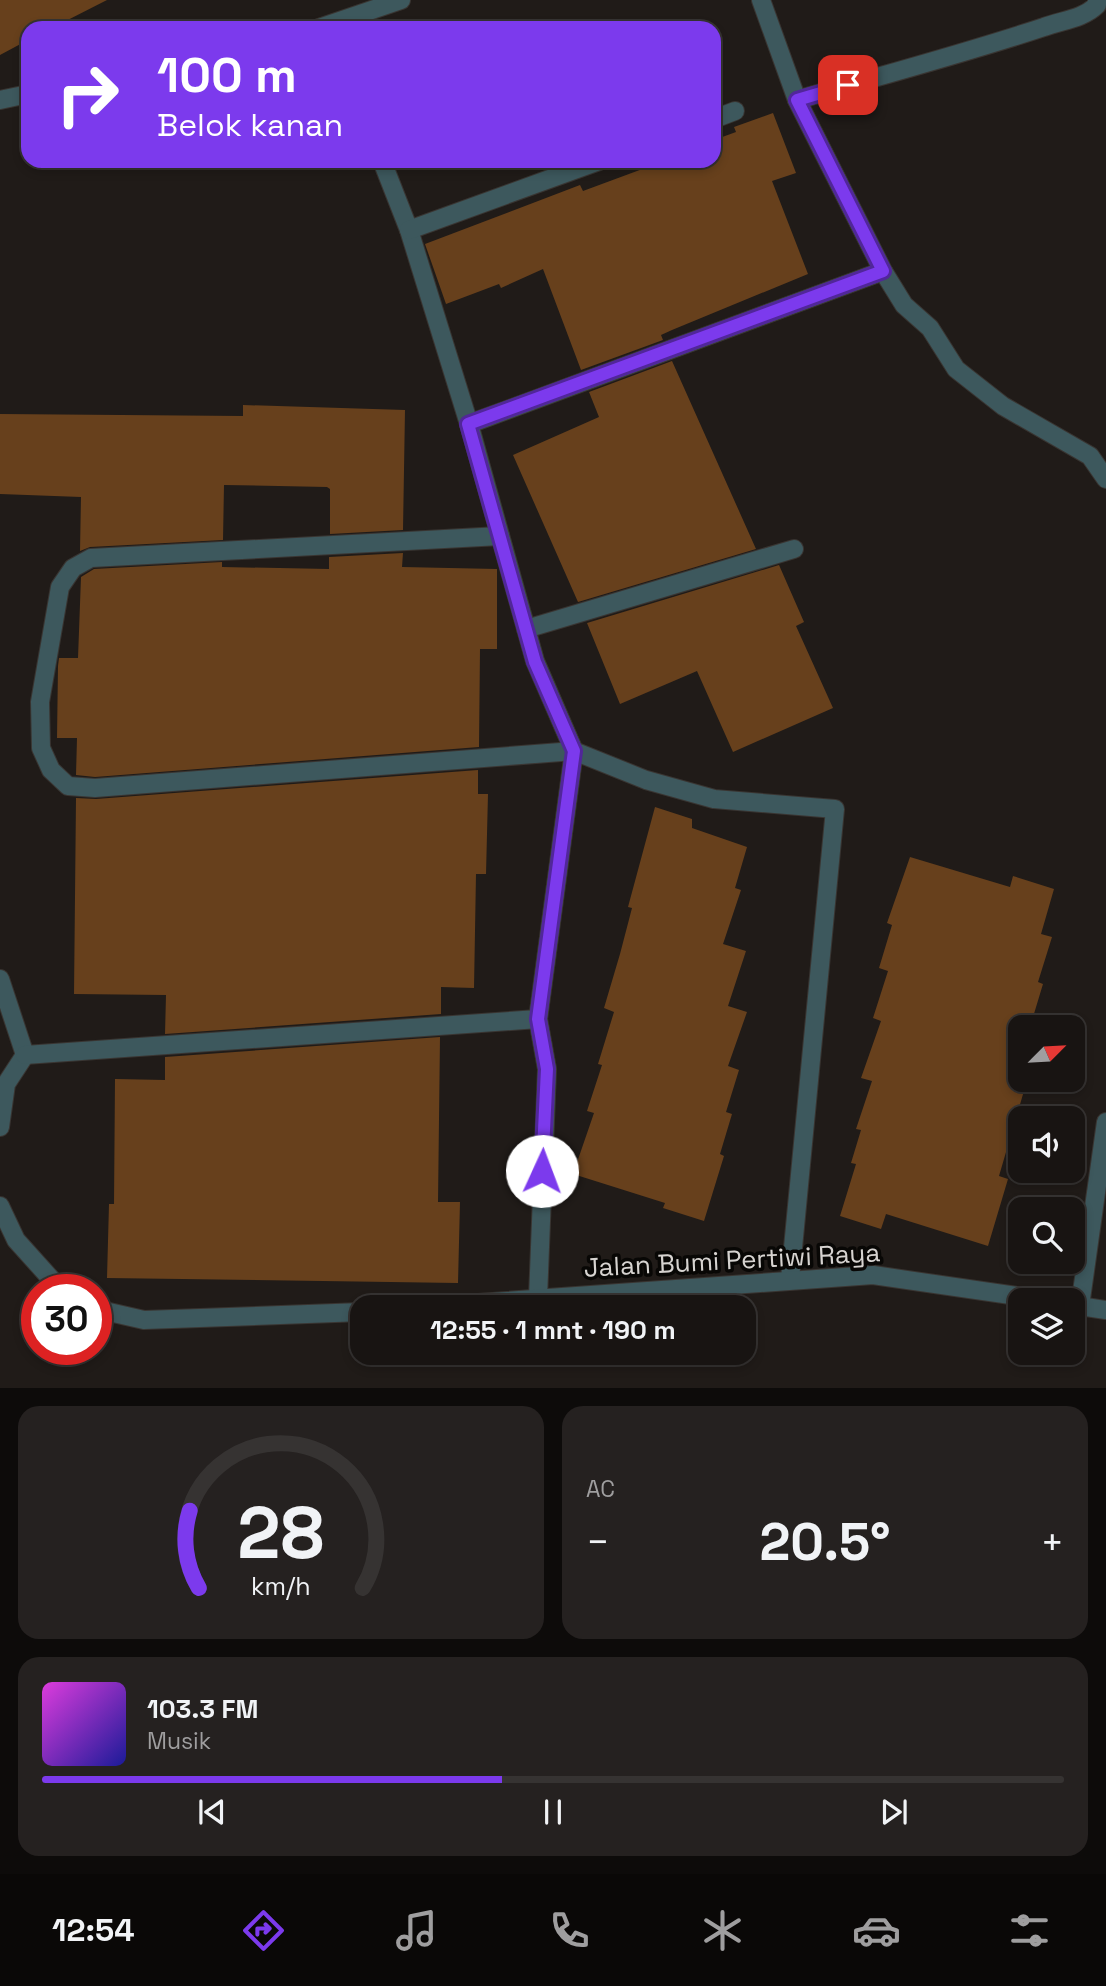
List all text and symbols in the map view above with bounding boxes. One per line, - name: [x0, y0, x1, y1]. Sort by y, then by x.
- text: 100 m: [157, 44, 297, 106]
- icon: right: [42, 49, 133, 140]
- pin: [818, 55, 878, 115]
- icon: arrive: [829, 66, 867, 104]
- text: Belok kanan: [157, 105, 343, 145]
- north arrow: [1008, 1015, 1085, 1092]
- map controls: [1008, 1015, 1085, 1365]
- button: sound: [1008, 1106, 1085, 1183]
- position arrow: [505, 1134, 579, 1208]
- button: search: [1008, 1197, 1085, 1274]
- street label: Jalan Bumi Pertiwi Raya: [583, 1235, 881, 1285]
- speed limit sign: 30: [21, 1274, 112, 1365]
- button: layers: [1008, 1288, 1085, 1365]
- text: 12:55 · 1 mnt · 190 m: [430, 1313, 676, 1347]
- text: AC: [586, 1474, 615, 1504]
- text: 28: [238, 1487, 324, 1580]
- text: 20.5°: [759, 1509, 891, 1575]
- text: −: [586, 1518, 610, 1566]
- text: +: [1040, 1518, 1064, 1566]
- text: km/h: [251, 1570, 311, 1602]
- text: 103.3 FM: [147, 1692, 258, 1726]
- text: Musik: [147, 1726, 211, 1756]
- icon: previous: [193, 1793, 231, 1831]
- icon: pause: [534, 1793, 572, 1831]
- icon: next: [875, 1793, 913, 1831]
- icon: directions: [239, 1906, 288, 1955]
- icon: music: [392, 1906, 441, 1955]
- icon: phone: [545, 1906, 594, 1955]
- icon: climate: [698, 1906, 747, 1955]
- icon: car: [852, 1906, 901, 1955]
- icon: filters: [1005, 1906, 1054, 1955]
- text: 12:54: [52, 1910, 135, 1950]

